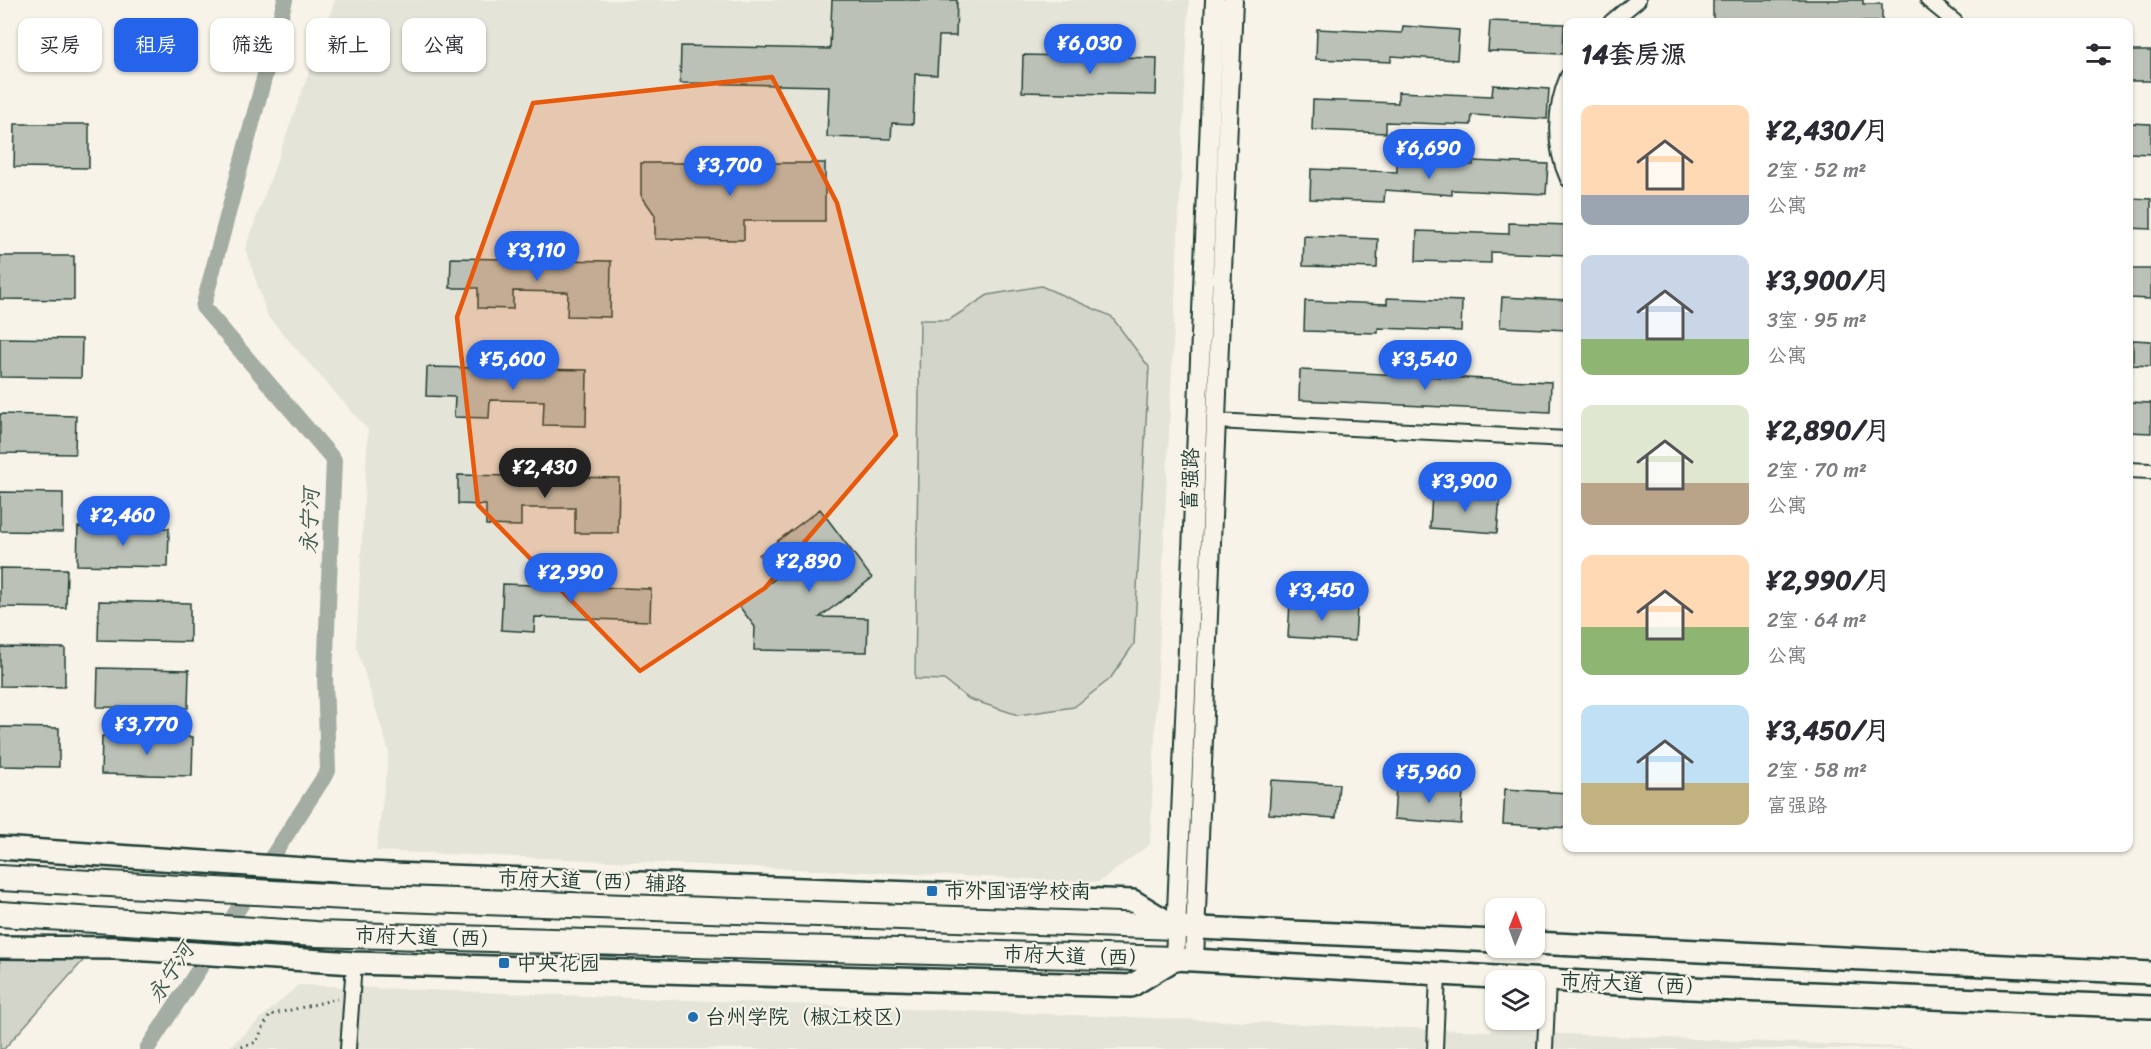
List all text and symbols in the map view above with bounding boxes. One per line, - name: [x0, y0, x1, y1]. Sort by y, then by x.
- chip: 买房: [18, 18, 102, 72]
- chip: 租房: [114, 18, 198, 72]
- chip: 筛选: [210, 18, 294, 72]
- chip: 新上: [306, 18, 390, 72]
- chip: 公寓: [402, 18, 486, 72]
- pin: ¥6,030: [1041, 24, 1139, 75]
- text: ¥6,030: [1058, 26, 1122, 61]
- text: 14套房源: [1581, 31, 1686, 77]
- icon: filters: [2082, 38, 2115, 71]
- text: ¥2,430/月: [1767, 107, 1889, 153]
- pin: ¥6,690: [1380, 129, 1478, 180]
- icon: home: [1629, 129, 1701, 201]
- text: ¥6,690: [1397, 131, 1461, 166]
- pin: ¥3,700: [681, 146, 779, 197]
- text: ¥3,700: [698, 148, 762, 183]
- text: 2室 · 52 m²: [1767, 153, 1866, 188]
- text: 公寓: [1767, 188, 1807, 223]
- pin: ¥3,110: [488, 231, 586, 282]
- text: ¥3,110: [508, 233, 566, 268]
- text: ¥3,900/月: [1767, 257, 1890, 303]
- icon: home: [1629, 279, 1701, 351]
- text: 3室 · 95 m²: [1767, 303, 1867, 338]
- text: 公寓: [1767, 338, 1807, 373]
- pin: ¥5,600: [464, 340, 562, 391]
- pin: ¥3,540: [1376, 340, 1474, 391]
- text: ¥5,600: [480, 342, 546, 377]
- text: ¥3,540: [1393, 342, 1457, 377]
- text: ¥2,890/月: [1767, 407, 1890, 453]
- icon: home: [1629, 429, 1701, 501]
- street label: 富强路: [1170, 447, 1210, 511]
- pin: ¥2,430: [496, 448, 594, 499]
- text: ¥2,430: [513, 450, 577, 485]
- text: 2室 · 70 m²: [1767, 453, 1867, 488]
- pin: ¥3,900: [1416, 462, 1514, 513]
- text: ¥3,900: [1432, 464, 1498, 499]
- water label: 永宁河: [289, 484, 330, 555]
- text: 公寓: [1767, 488, 1807, 523]
- pin: ¥2,460: [74, 496, 172, 547]
- text: ¥2,460: [91, 498, 155, 533]
- pin: ¥2,890: [760, 542, 858, 593]
- text: ¥2,890: [777, 544, 842, 579]
- pin: ¥2,990: [522, 553, 620, 604]
- text: ¥2,990: [538, 555, 604, 590]
- text: ¥2,990/月: [1767, 557, 1891, 603]
- pin: ¥3,450: [1273, 571, 1371, 622]
- text: ¥3,450: [1290, 573, 1354, 608]
- icon: home: [1629, 579, 1701, 651]
- text: 2室 · 64 m²: [1767, 603, 1867, 638]
- text: 公寓: [1767, 638, 1807, 673]
- pin: ¥3,770: [98, 705, 196, 756]
- text: ¥3,770: [116, 707, 178, 742]
- text: ¥3,450/月: [1767, 707, 1890, 753]
- icon: home: [1629, 729, 1701, 801]
- pin: ¥5,960: [1380, 753, 1478, 804]
- text: 2室 · 58 m²: [1767, 753, 1867, 788]
- text: ¥5,960: [1397, 755, 1461, 790]
- text: 富强路: [1767, 788, 1827, 823]
- street label: 市府大道（西）辅路: [497, 859, 687, 903]
- place label: 市外国语学校南: [944, 872, 1091, 910]
- marker: 市外国语学校南: [925, 884, 939, 898]
- north arrow: [1485, 898, 1545, 958]
- map controls: [1485, 898, 1545, 1030]
- street label: 市府大道（西）: [354, 915, 502, 959]
- water label: 永宁河: [136, 931, 206, 1011]
- street label: 市府大道（西）: [1002, 934, 1150, 978]
- place label: 中央花园: [516, 944, 600, 982]
- marker: 中央花园: [497, 956, 511, 970]
- street label: 市府大道（西）: [1559, 961, 1707, 1007]
- button: layers: [1485, 970, 1545, 1030]
- place label: 台州学院（椒江校区）: [705, 998, 915, 1036]
- marker: 台州学院（椒江校区）: [686, 1010, 700, 1024]

